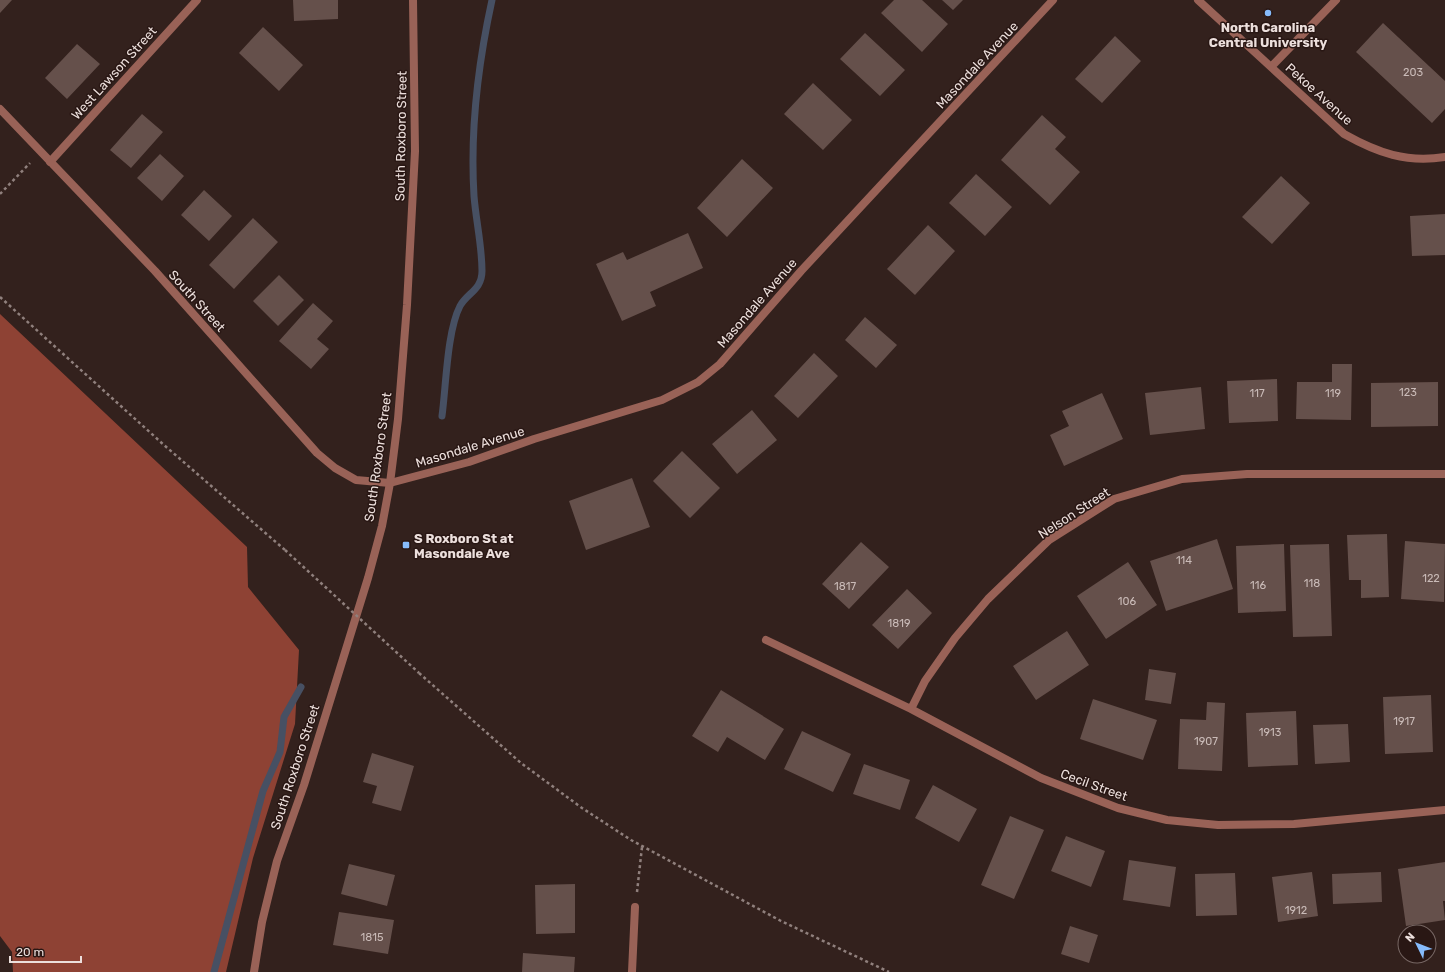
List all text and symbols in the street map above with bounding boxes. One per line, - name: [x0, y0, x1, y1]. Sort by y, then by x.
- marker: North Carolina Central University: [1263, 8, 1273, 18]
- street label: Masondale Avenue: [933, 18, 1021, 112]
- place label: North Carolina Central University: [1209, 20, 1327, 50]
- street label: West Lawson Street: [68, 23, 160, 123]
- street label: Pekoe Avenue: [1282, 60, 1356, 128]
- house number: 203: [1403, 66, 1423, 79]
- street label: South Roxboro Street: [392, 71, 410, 201]
- street label: Masondale Avenue: [714, 255, 800, 351]
- street label: South Street: [166, 267, 228, 335]
- house number: 123: [1399, 386, 1417, 399]
- house number: 117: [1249, 387, 1265, 400]
- house number: 119: [1325, 387, 1341, 400]
- street label: South Roxboro Street: [361, 391, 395, 523]
- street label: Masondale Avenue: [414, 423, 526, 471]
- street label: Nelson Street: [1035, 484, 1113, 542]
- place label: S Roxboro St at Masondale Ave: [414, 531, 513, 561]
- marker: S Roxboro St at Masondale Ave: [401, 540, 411, 550]
- house number: 114: [1176, 554, 1192, 567]
- house number: 122: [1422, 572, 1440, 585]
- house number: 118: [1304, 577, 1320, 590]
- house number: 116: [1250, 579, 1266, 592]
- house number: 1817: [834, 580, 856, 593]
- house number: 106: [1118, 595, 1137, 608]
- house number: 1819: [888, 617, 910, 630]
- street label: South Roxboro Street: [268, 703, 322, 831]
- house number: 1917: [1393, 715, 1415, 728]
- house number: 1913: [1259, 726, 1282, 739]
- house number: 1907: [1194, 735, 1218, 748]
- street label: Cecil Street: [1058, 766, 1130, 804]
- house number: 1912: [1285, 904, 1307, 917]
- north arrow: [1397, 924, 1437, 964]
- text: N: [1403, 930, 1418, 945]
- house number: 1815: [361, 931, 384, 944]
- scale bar: [10, 938, 81, 964]
- text: 20 m: [16, 945, 44, 959]

